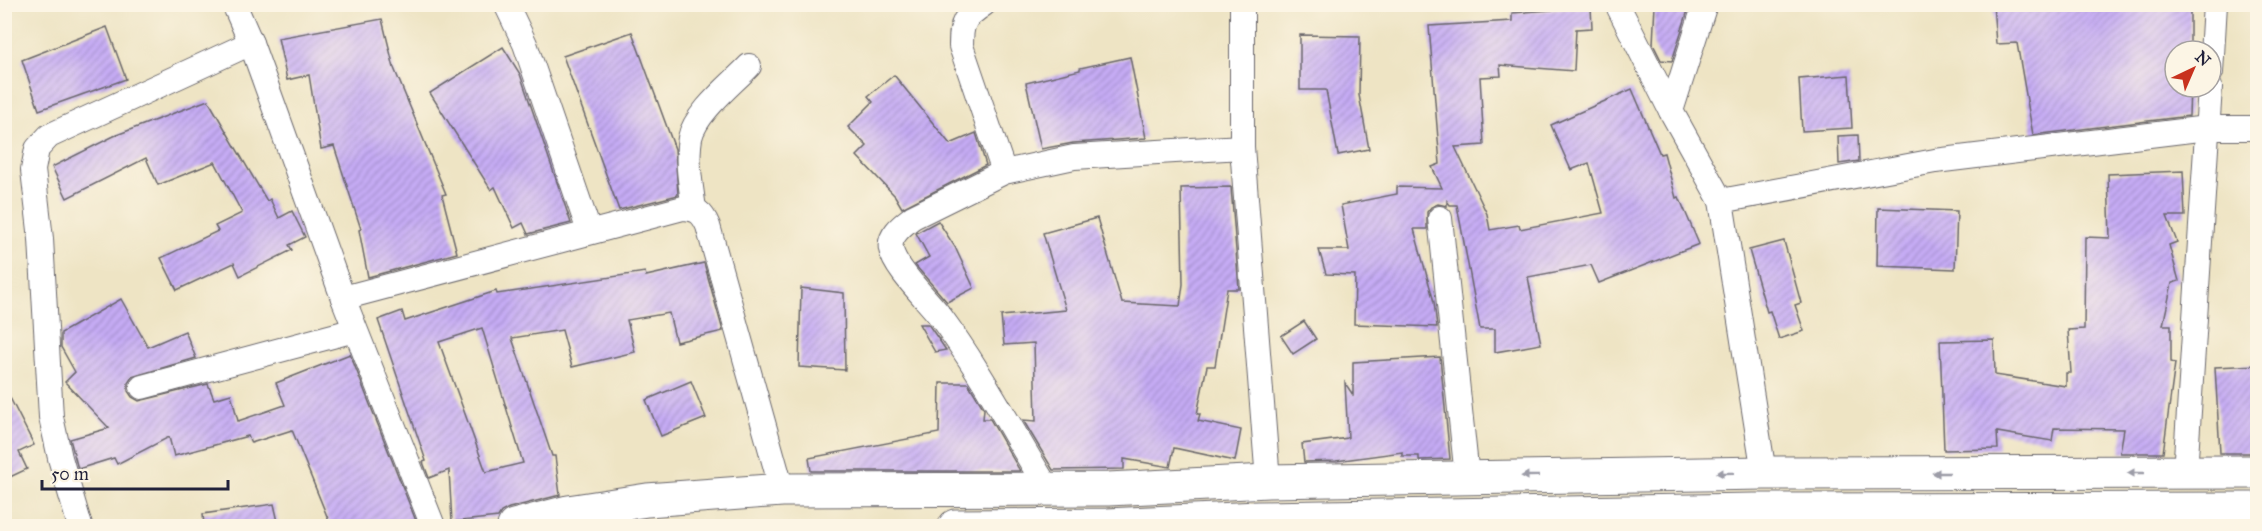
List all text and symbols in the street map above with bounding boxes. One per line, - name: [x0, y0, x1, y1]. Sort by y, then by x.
- north arrow: [2163, 39, 2223, 99]
- text: N: [2192, 47, 2215, 70]
- scale bar: [42, 453, 228, 491]
- text: 50 m: [51, 463, 89, 485]
- one-way arrow: [1932, 468, 1951, 478]
- one-way arrow: [2127, 468, 2146, 478]
- one-way arrow: [1716, 469, 1735, 478]
- one-way arrow: [1521, 471, 1540, 481]

